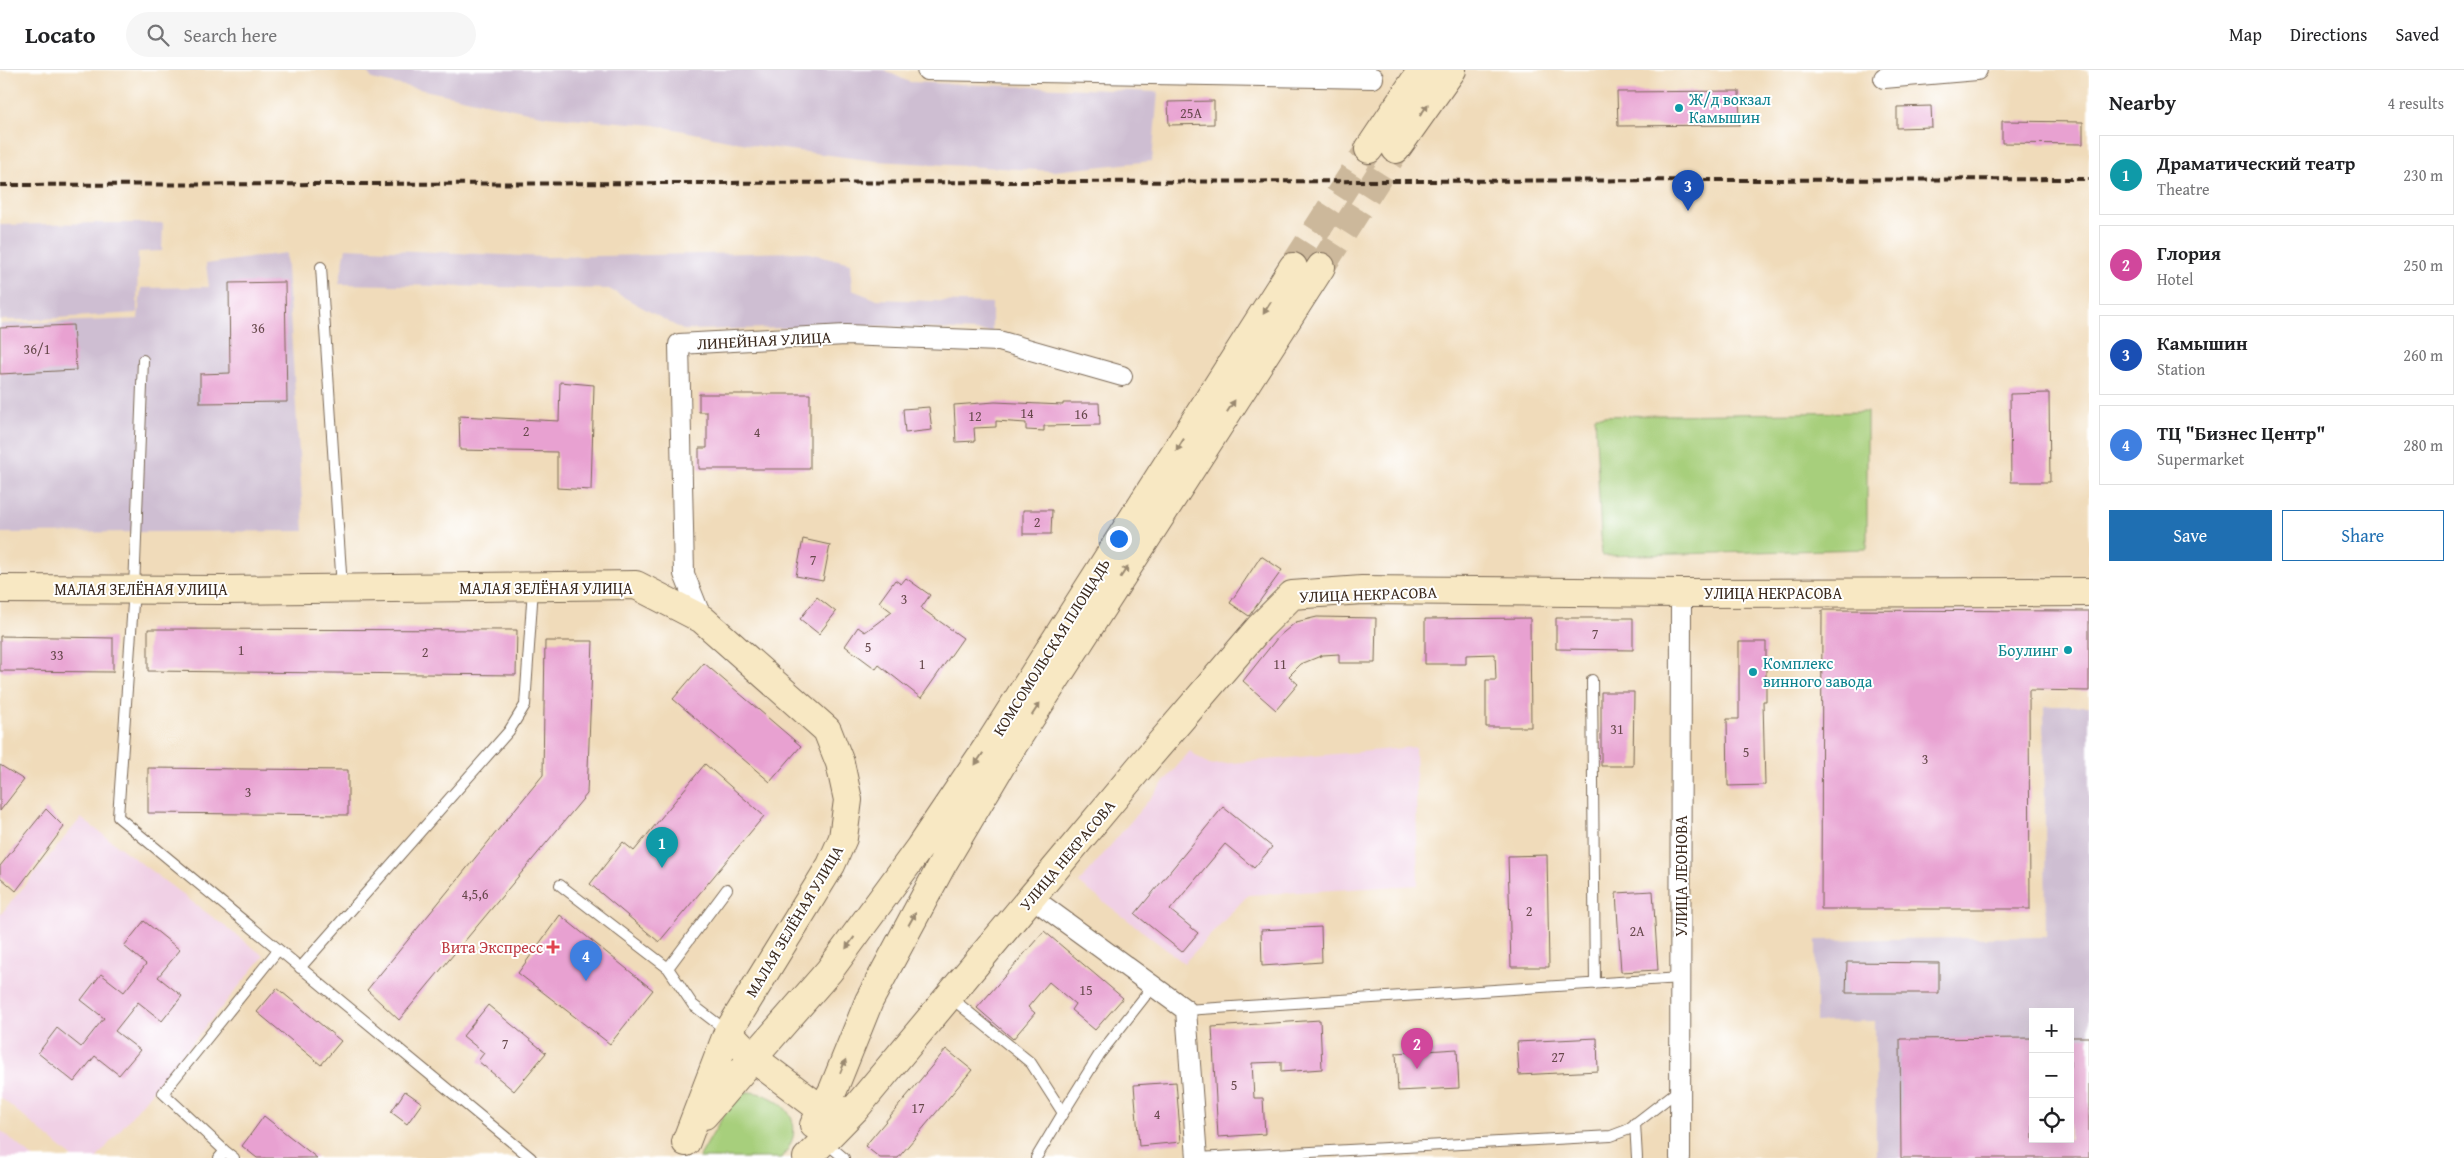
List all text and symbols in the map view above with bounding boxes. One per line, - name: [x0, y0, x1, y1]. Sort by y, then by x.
- search box: [126, 12, 476, 57]
- text: Locato: [25, 17, 96, 52]
- icon: search: [144, 21, 172, 49]
- text: Search here: [184, 21, 277, 49]
- text: Map: [2229, 21, 2262, 48]
- text: Directions: [2290, 21, 2367, 48]
- text: Saved: [2395, 21, 2439, 48]
- place label: Ж/д вокзал Камышин: [1688, 87, 1771, 129]
- text: Nearby: [2109, 87, 2176, 118]
- text: 4 results: [2387, 91, 2444, 115]
- marker: Ж/д вокзал Камышин: [1673, 102, 1685, 114]
- house number: 25А: [1180, 103, 1202, 123]
- one-way arrow: [1419, 103, 1429, 116]
- text: Драматический театр: [2157, 149, 2355, 177]
- text: 1: [2122, 163, 2130, 187]
- text: 230 m: [2403, 163, 2443, 187]
- pin: 3: [1672, 170, 1704, 211]
- text: Theatre: [2157, 177, 2210, 201]
- text: Глория: [2157, 239, 2221, 267]
- text: 2: [2122, 253, 2130, 277]
- text: 250 m: [2403, 253, 2443, 277]
- text: Hotel: [2157, 267, 2193, 291]
- one-way arrow: [1262, 302, 1272, 315]
- house number: 36: [251, 318, 265, 338]
- street label: ЛИНЕЙНАЯ УЛИЦА: [696, 324, 832, 356]
- text: Камышин: [2157, 329, 2248, 357]
- house number: 36/1: [24, 339, 50, 359]
- text: 3: [2122, 343, 2130, 367]
- text: 260 m: [2403, 343, 2443, 367]
- text: Station: [2157, 357, 2205, 381]
- one-way arrow: [1227, 400, 1236, 413]
- house number: 14: [1020, 403, 1034, 423]
- house number: 16: [1074, 404, 1088, 424]
- house number: 12: [968, 406, 982, 426]
- text: ТЦ "Бизнес Центр": [2157, 419, 2326, 447]
- house number: 2: [523, 421, 529, 441]
- house number: 4: [754, 422, 761, 442]
- text: 4: [2122, 433, 2130, 457]
- text: 280 m: [2403, 433, 2443, 457]
- one-way arrow: [1175, 439, 1184, 452]
- text: Supermarket: [2157, 447, 2244, 471]
- button: Save: [2109, 510, 2272, 561]
- button: Share: [2282, 510, 2444, 561]
- house number: 2: [1034, 512, 1040, 532]
- your location: [1106, 526, 1132, 552]
- house number: 7: [810, 550, 817, 570]
- street label: КОМСОМОЛЬСКАЯ ПЛОЩАДЬ: [986, 553, 1116, 741]
- one-way arrow: [1120, 565, 1129, 579]
- street label: МАЛАЯ ЗЕЛЁНАЯ УЛИЦА: [459, 576, 633, 600]
- street label: МАЛАЯ ЗЕЛЁНАЯ УЛИЦА: [54, 577, 228, 601]
- street label: УЛИЦА НЕКРАСОВА: [1298, 580, 1438, 608]
- street label: УЛИЦА НЕКРАСОВА: [1704, 581, 1842, 605]
- house number: 3: [901, 589, 907, 609]
- house number: 7: [1592, 624, 1599, 644]
- house number: 5: [865, 637, 871, 657]
- place label: Боулинг: [1998, 638, 2058, 662]
- house number: 1: [238, 640, 244, 660]
- house number: 2: [422, 642, 428, 662]
- marker: Боулинг: [2062, 644, 2074, 656]
- house number: 33: [50, 645, 64, 665]
- place label: Комплекс винного завода: [1763, 651, 1873, 693]
- house number: 1: [919, 654, 925, 674]
- house number: 11: [1273, 654, 1287, 674]
- marker: Комплекс винного завода: [1747, 666, 1759, 678]
- one-way arrow: [1032, 702, 1041, 715]
- house number: 31: [1610, 719, 1624, 739]
- house number: 5: [1743, 742, 1749, 762]
- house number: 3: [1922, 749, 1928, 769]
- one-way arrow: [974, 752, 984, 766]
- house number: 3: [245, 782, 251, 802]
- street label: УЛИЦА НЕКРАСОВА: [1013, 794, 1121, 916]
- street label: УЛИЦА ЛЕОНОВА: [1669, 815, 1693, 937]
- pin: 1: [646, 827, 678, 868]
- street label: МАЛАЯ ЗЕЛЁНАЯ УЛИЦА: [739, 840, 849, 1002]
- house number: 4,5,6: [461, 884, 489, 904]
- house number: 2: [1526, 901, 1532, 921]
- one-way arrow: [908, 912, 916, 926]
- house number: 2А: [1629, 921, 1645, 941]
- place label: Вита Экспресс: [442, 935, 543, 959]
- one-way arrow: [845, 936, 855, 950]
- pin: 4: [570, 940, 602, 981]
- marker: Вита Экспресс: [547, 941, 559, 953]
- house number: 15: [1079, 980, 1093, 1000]
- map controls: [2029, 1008, 2074, 1143]
- button: +: [2029, 1008, 2074, 1053]
- pin: 2: [1401, 1028, 1433, 1069]
- house number: 7: [502, 1034, 509, 1054]
- house number: 27: [1551, 1047, 1565, 1067]
- button: −: [2029, 1053, 2074, 1098]
- one-way arrow: [839, 1058, 847, 1073]
- house number: 5: [1231, 1075, 1237, 1095]
- house number: 17: [911, 1098, 925, 1118]
- button: locate: [2029, 1098, 2074, 1143]
- house number: 4: [1154, 1104, 1161, 1124]

